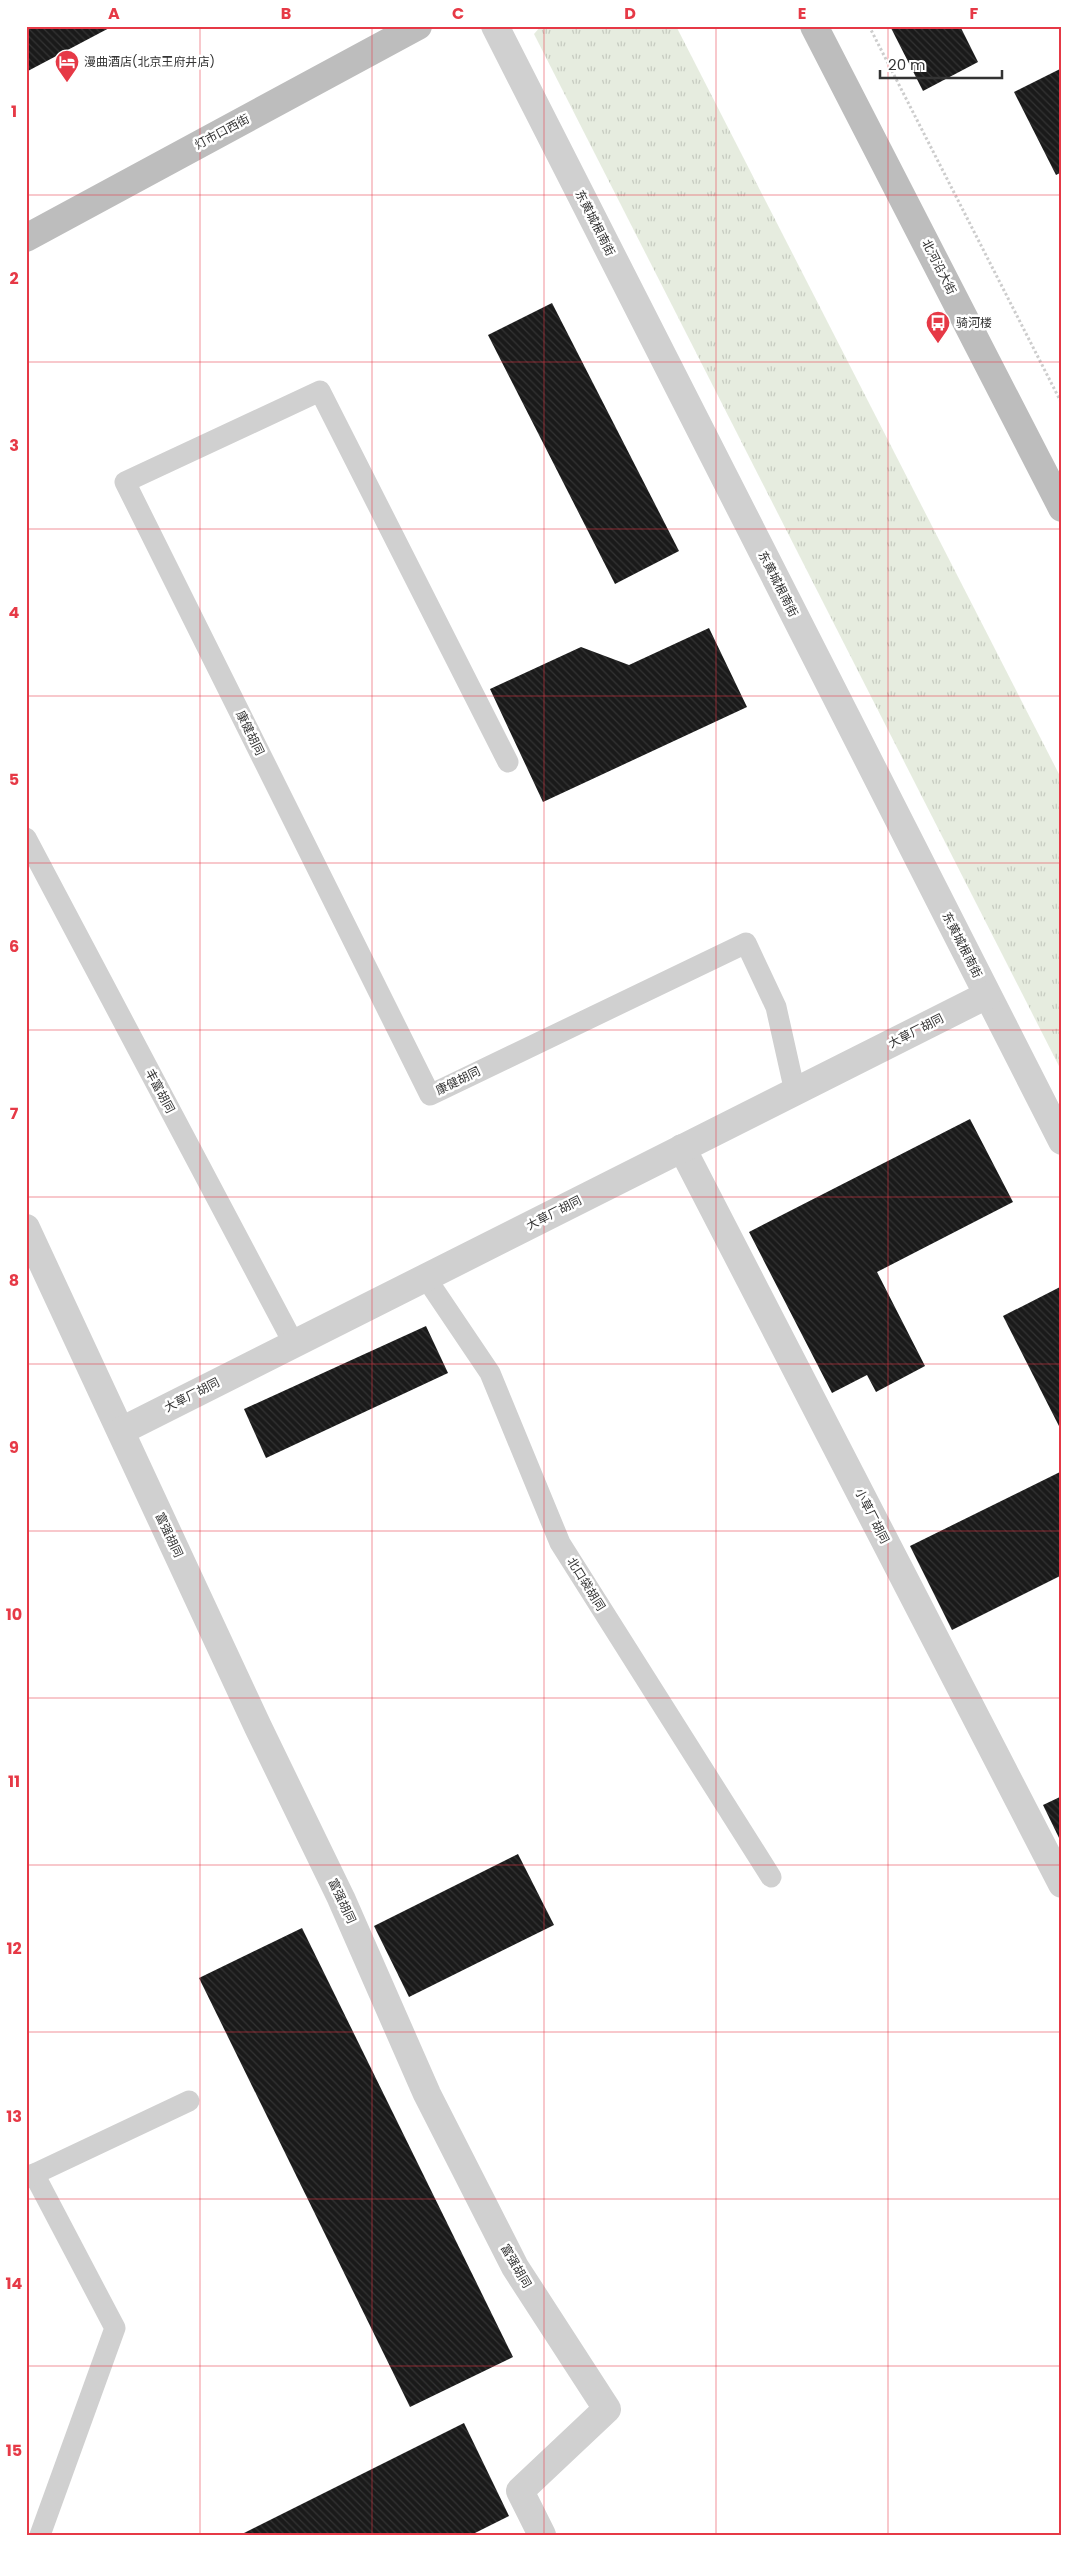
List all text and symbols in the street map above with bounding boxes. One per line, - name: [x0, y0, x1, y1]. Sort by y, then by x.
- text: A: [108, 2, 120, 25]
- text: B: [281, 2, 291, 25]
- text: C: [452, 2, 464, 25]
- text: D: [624, 2, 636, 25]
- text: E: [798, 2, 806, 25]
- text: F: [970, 2, 979, 25]
- scale bar: [880, 48, 1003, 80]
- hotel icon: 漫曲酒店(北京王府井店): [54, 49, 80, 83]
- place label: 漫曲酒店(北京王府井店): [84, 53, 215, 70]
- text: 20 m: [888, 54, 926, 75]
- text: 1: [11, 100, 17, 123]
- street label: 灯市口西街: [191, 110, 252, 153]
- street label: 东黄城根南街: [572, 187, 619, 259]
- street label: 北河沿大街: [918, 236, 961, 297]
- text: 2: [9, 267, 19, 290]
- bus stop icon: 骑河楼: [925, 310, 951, 344]
- place label: 骑河楼: [956, 314, 992, 331]
- text: 3: [9, 434, 19, 457]
- street label: 东黄城根南街: [755, 548, 802, 620]
- text: 4: [9, 601, 20, 624]
- street label: 康健胡同: [232, 707, 269, 758]
- text: 5: [9, 768, 19, 791]
- street label: 东黄城根南街: [939, 909, 986, 981]
- text: 6: [9, 935, 19, 958]
- street label: 大草厂胡同: [885, 1009, 946, 1052]
- street label: 康健胡同: [432, 1062, 483, 1099]
- street label: 丰富胡同: [142, 1066, 179, 1116]
- text: 7: [10, 1102, 19, 1125]
- street label: 大草厂胡同: [523, 1191, 584, 1234]
- text: 8: [9, 1269, 19, 1292]
- street label: 大草厂胡同: [161, 1373, 222, 1416]
- text: 9: [9, 1436, 19, 1459]
- street label: 小草厂胡同: [851, 1485, 894, 1546]
- street label: 富强胡同: [152, 1509, 187, 1560]
- street label: 北口袋胡同: [563, 1554, 610, 1614]
- text: 10: [6, 1603, 22, 1626]
- text: 11: [8, 1770, 20, 1793]
- street label: 富强胡同: [325, 1875, 360, 1926]
- text: 12: [6, 1937, 22, 1960]
- text: 13: [6, 2105, 22, 2128]
- street label: 富强胡同: [497, 2241, 536, 2291]
- text: 14: [6, 2272, 23, 2295]
- text: 15: [6, 2439, 22, 2462]

